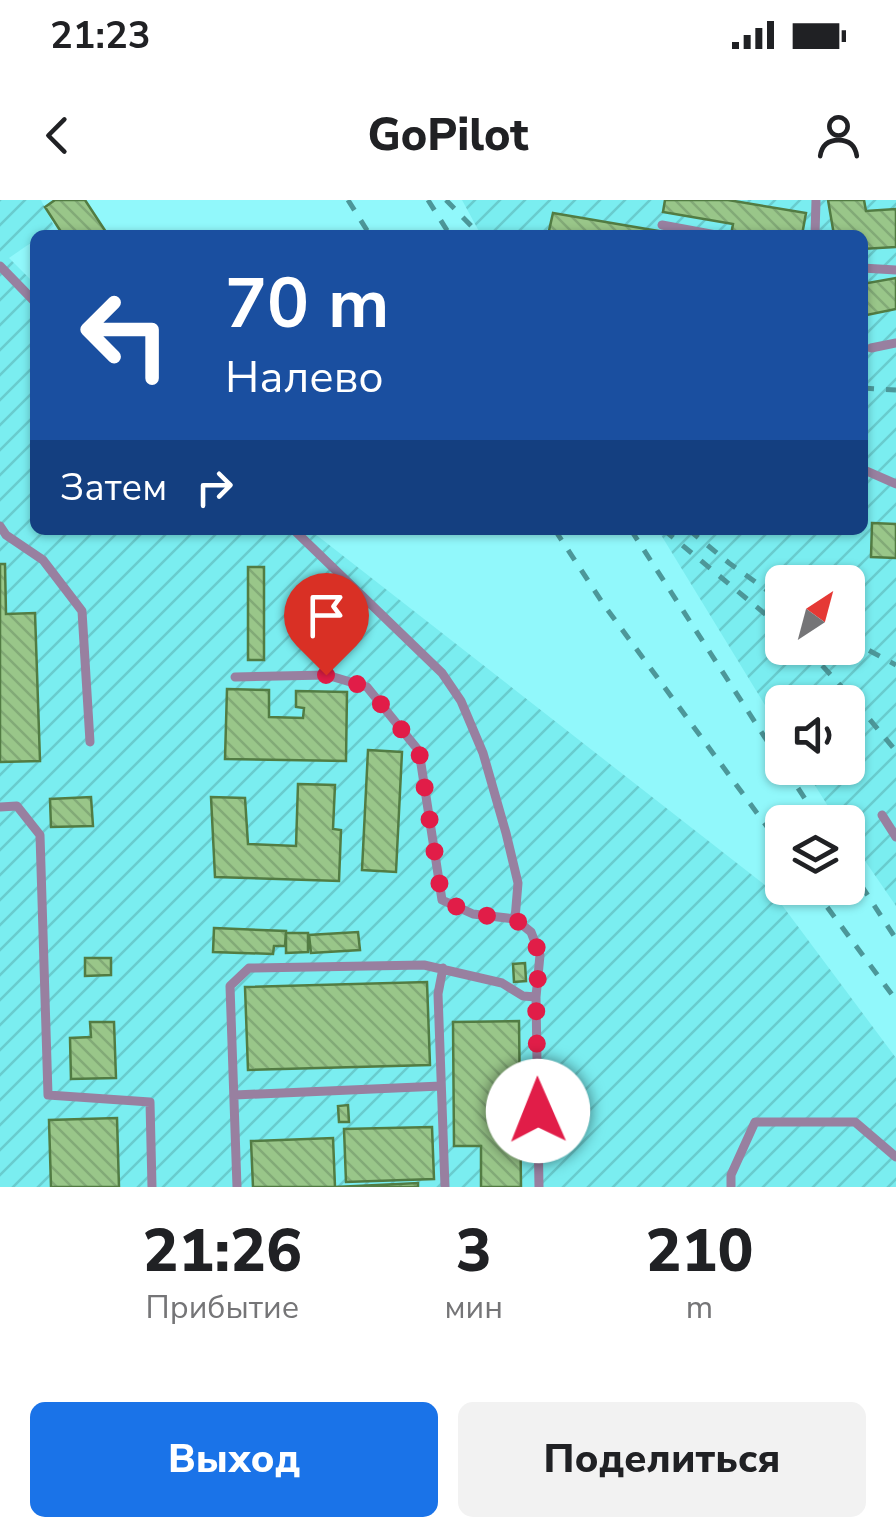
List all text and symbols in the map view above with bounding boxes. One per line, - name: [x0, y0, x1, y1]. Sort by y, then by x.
- text: 21:23: [50, 10, 151, 61]
- text: GoPilot: [367, 105, 529, 166]
- icon: back: [30, 108, 85, 163]
- icon: person: [811, 108, 866, 163]
- text: 70 m: [225, 256, 389, 352]
- icon: left: [60, 270, 190, 400]
- text: Налево: [225, 347, 384, 408]
- icon: right: [187, 460, 242, 515]
- text: Затем: [60, 462, 167, 513]
- north arrow: [765, 565, 865, 665]
- map controls: [765, 565, 865, 905]
- pin: [284, 573, 369, 676]
- icon: arrive: [299, 588, 354, 643]
- button: sound: [765, 685, 865, 785]
- button: layers: [765, 805, 865, 905]
- position arrow: [486, 1059, 590, 1163]
- text: 21:26: [142, 1210, 302, 1292]
- text: 3: [456, 1210, 492, 1292]
- text: 210: [646, 1210, 754, 1292]
- text: Прибытие: [145, 1286, 299, 1329]
- text: мин: [445, 1286, 503, 1329]
- text: m: [686, 1286, 713, 1329]
- button: Выход: [30, 1402, 438, 1517]
- button: Поделиться: [458, 1402, 866, 1517]

